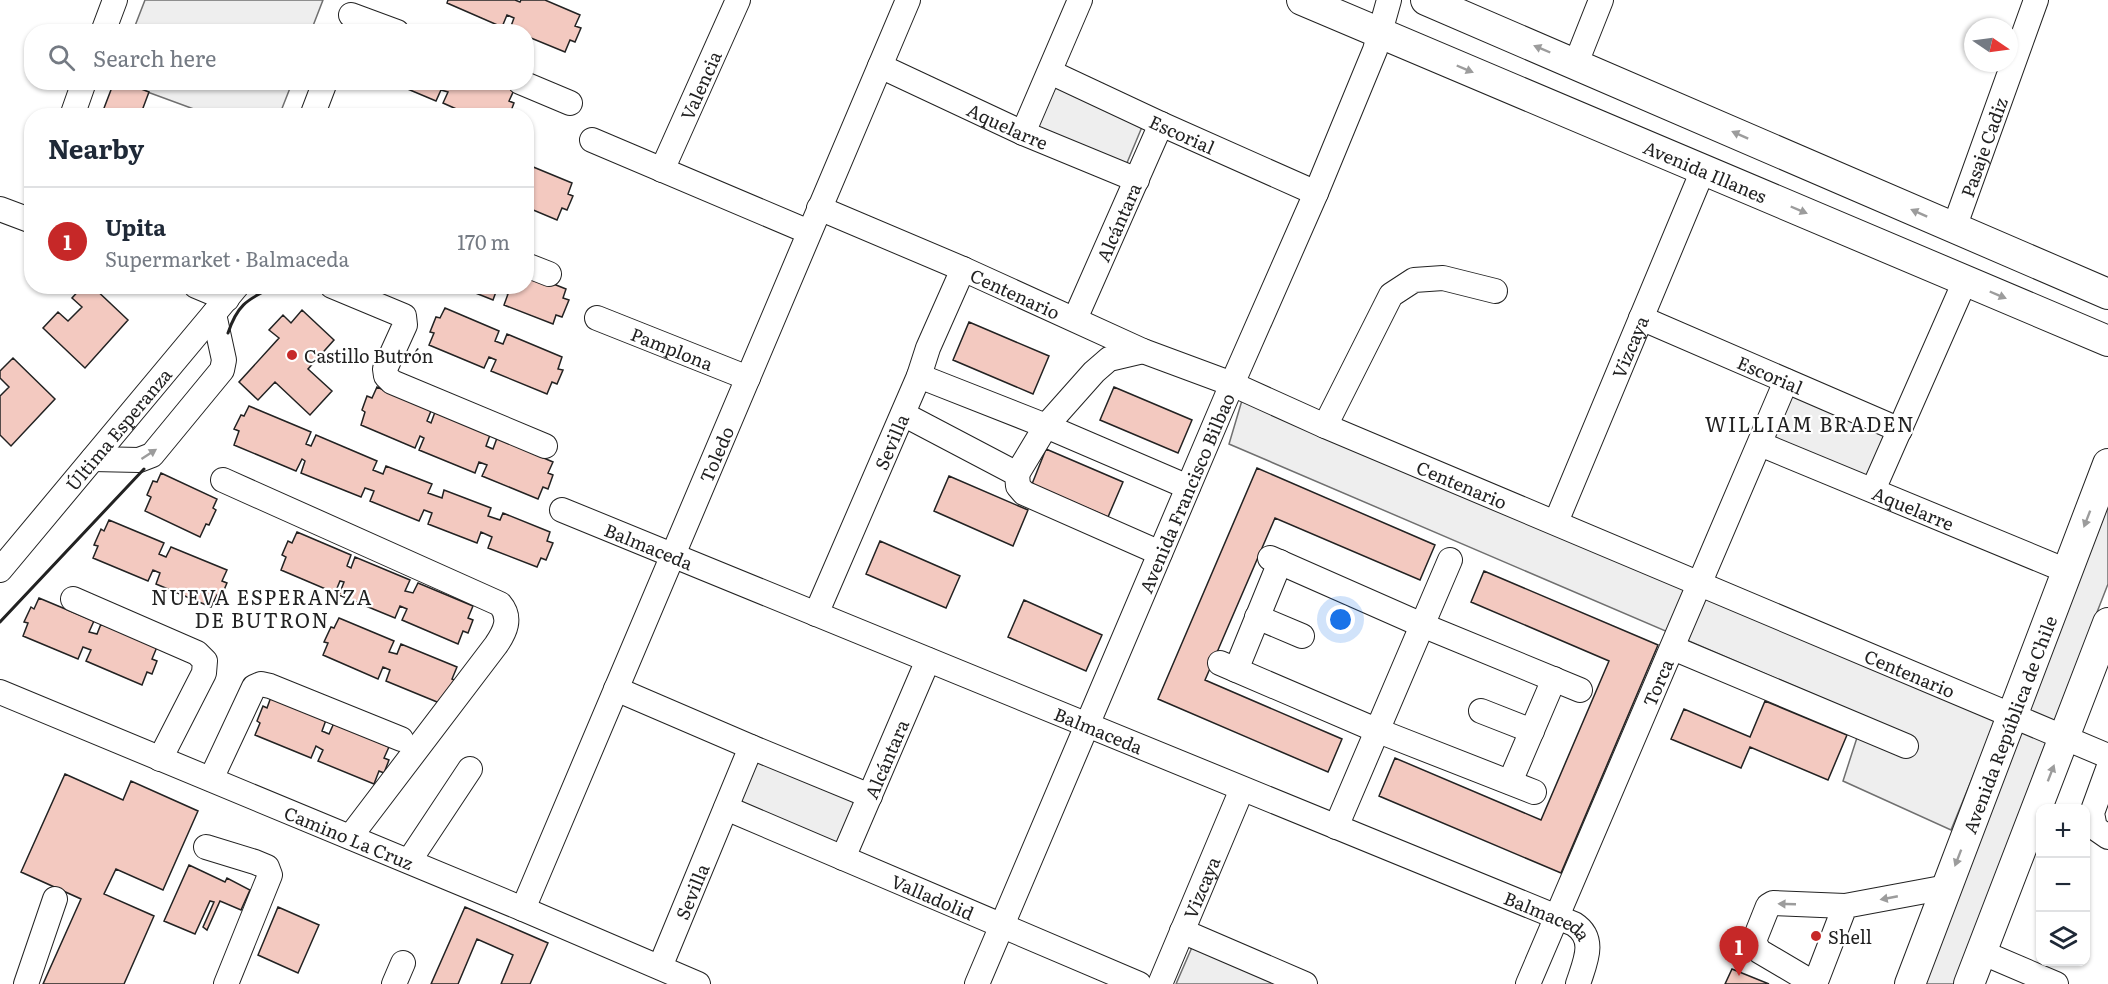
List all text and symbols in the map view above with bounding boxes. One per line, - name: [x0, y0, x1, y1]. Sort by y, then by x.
- north arrow: [1964, 18, 2018, 72]
- search box: [24, 24, 534, 90]
- icon: search: [45, 41, 78, 74]
- text: Search here: [93, 41, 216, 74]
- one-way arrow: [1533, 44, 1551, 54]
- street label: Valencia: [673, 46, 727, 124]
- one-way arrow: [1456, 64, 1474, 74]
- street label: Pasaje Cadiz: [1953, 93, 2014, 201]
- street label: Aquelarre: [963, 95, 1052, 155]
- street label: Escorial: [1145, 107, 1219, 160]
- text: Nearby: [48, 128, 144, 167]
- one-way arrow: [1731, 130, 1749, 140]
- street label: Avenida Illanes: [1640, 133, 1771, 209]
- street label: Alcántara: [1089, 178, 1147, 266]
- one-way arrow: [1790, 206, 1808, 215]
- one-way arrow: [1910, 208, 1928, 217]
- text: Upita: [105, 210, 166, 243]
- text: 1: [63, 226, 72, 256]
- text: 170 m: [457, 226, 510, 256]
- text: Supermarket · Balmaceda: [105, 243, 349, 273]
- street label: Centenario: [966, 261, 1065, 325]
- one-way arrow: [1989, 291, 2007, 300]
- street label: Vizcaya: [1604, 311, 1654, 382]
- street label: Pamplona: [627, 319, 718, 377]
- place label: Castillo Butrón: [304, 342, 434, 369]
- marker: Castillo Butrón: [285, 348, 299, 362]
- street label: Escorial: [1733, 348, 1808, 400]
- street label: Última Esperanza: [59, 361, 177, 496]
- street label: Avenida Francisco Bilbao: [1131, 388, 1240, 597]
- district label: WILLIAM BRADEN: [1705, 408, 1915, 438]
- street label: Sevilla: [867, 409, 915, 474]
- street label: Toledo: [692, 422, 740, 487]
- one-way arrow: [140, 449, 157, 460]
- street label: Centenario: [1413, 453, 1512, 515]
- street label: Aquelarre: [1868, 479, 1958, 536]
- one-way arrow: [2082, 510, 2092, 528]
- street label: Balmaceda: [601, 515, 698, 576]
- district label: NUEVA ESPERANZA DE BUTRON: [151, 581, 373, 634]
- your location: [1326, 605, 1355, 634]
- street label: Avenida República de Chile: [1955, 611, 2063, 837]
- street label: Centenario: [1861, 641, 1960, 704]
- street label: Torca: [1635, 654, 1679, 710]
- street label: Balmaceda: [1050, 699, 1148, 760]
- street label: Alcántara: [857, 715, 915, 803]
- one-way arrow: [2046, 764, 2056, 782]
- street label: Camino La Cruz: [280, 798, 418, 876]
- map controls: [2036, 804, 2090, 966]
- button: +: [2036, 804, 2090, 858]
- one-way arrow: [1953, 850, 1963, 868]
- street label: Vizcaya: [1176, 852, 1226, 923]
- button: −: [2036, 858, 2090, 912]
- street label: Sevilla: [668, 859, 715, 923]
- street label: Valladolid: [887, 867, 979, 926]
- street label: Balmaceda: [1500, 883, 1598, 945]
- one-way arrow: [1880, 894, 1899, 903]
- one-way arrow: [1777, 899, 1796, 908]
- button: layers: [2036, 912, 2090, 966]
- place label: Shell: [1828, 923, 1872, 950]
- pin: 1: [1720, 926, 1758, 976]
- marker: Shell: [1809, 929, 1823, 943]

